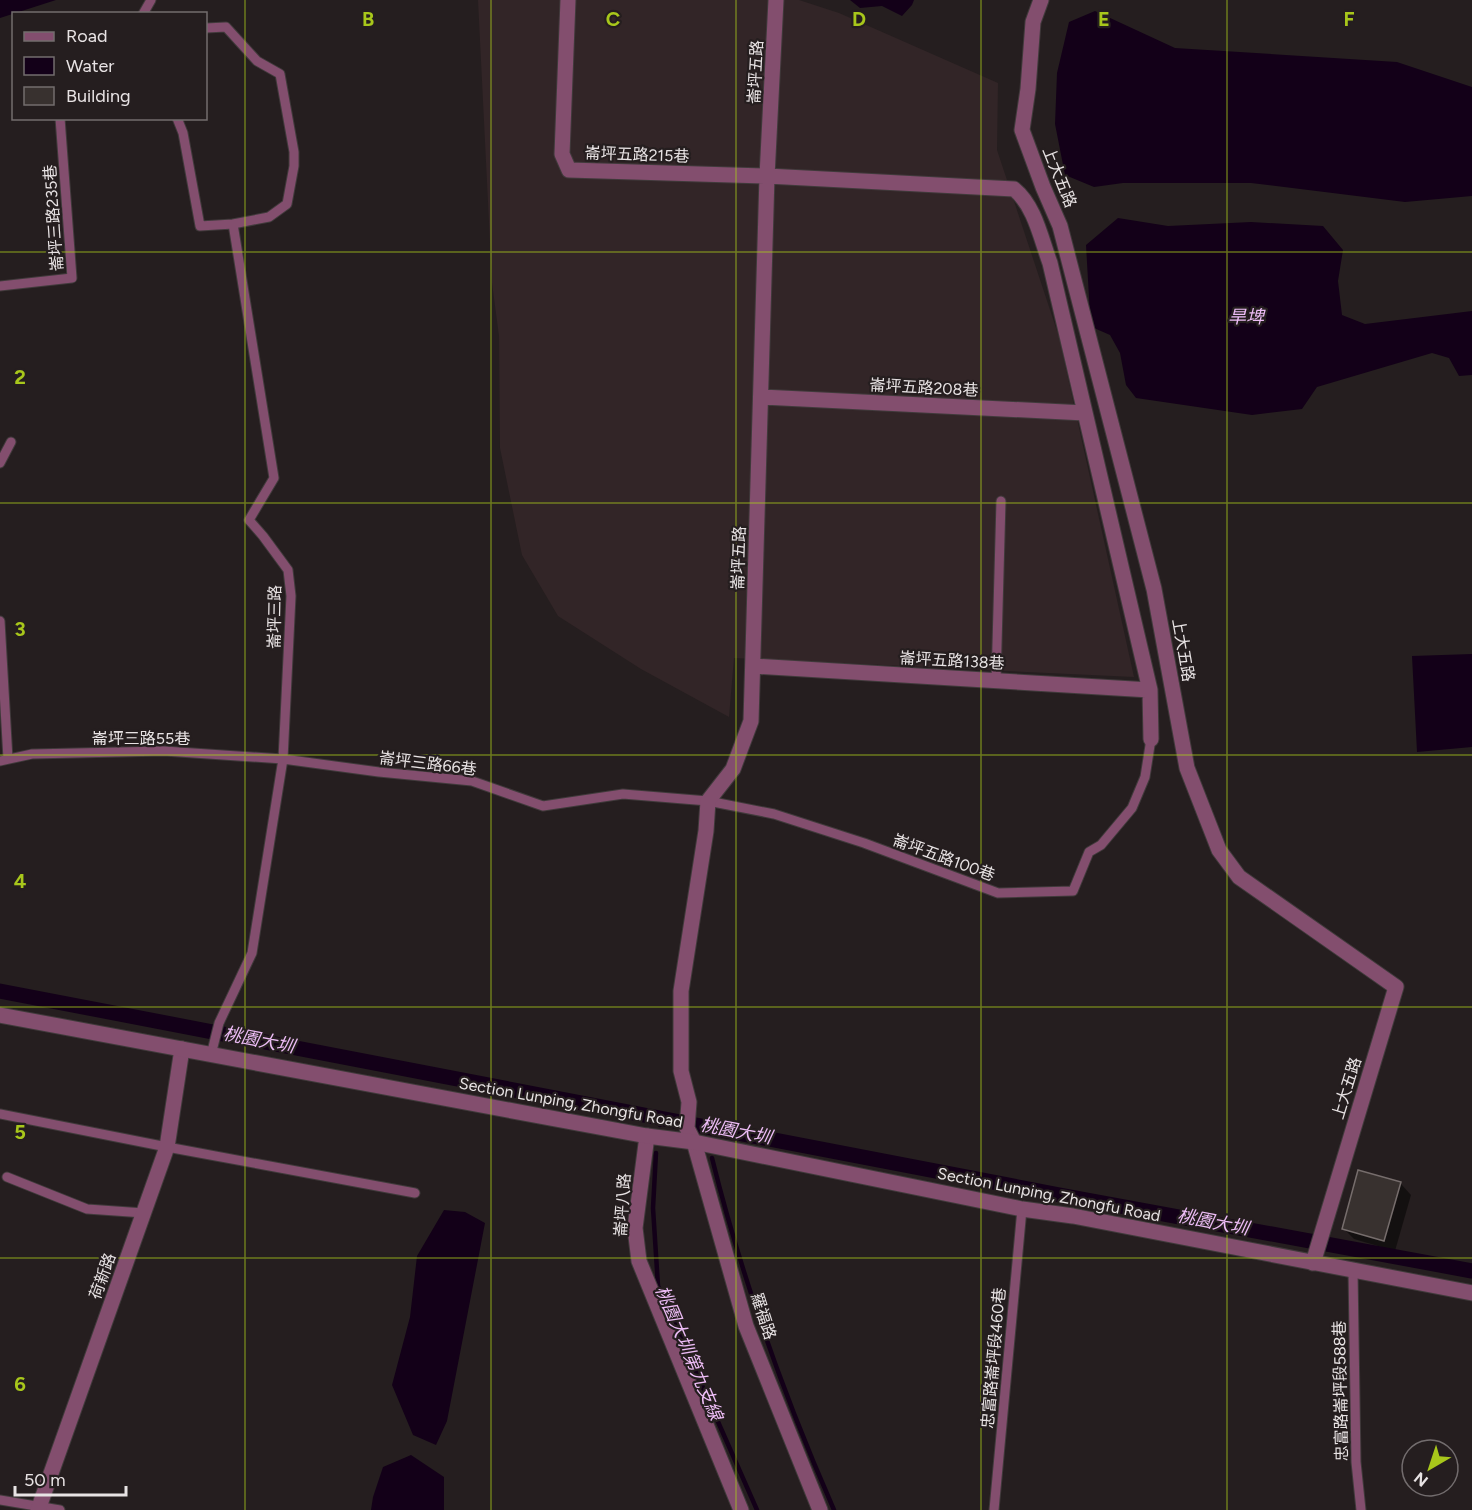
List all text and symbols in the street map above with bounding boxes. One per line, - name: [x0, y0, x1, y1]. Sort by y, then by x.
- text: B: [362, 7, 374, 31]
- text: C: [606, 7, 620, 31]
- text: D: [852, 7, 866, 31]
- text: E: [1098, 7, 1110, 31]
- text: F: [1343, 7, 1355, 31]
- legend: [12, 12, 207, 120]
- text: Road: [66, 25, 107, 47]
- street label: 崙坪五路: [744, 40, 767, 104]
- text: Water: [66, 55, 114, 77]
- text: Building: [66, 85, 131, 107]
- street label: 崙坪五路215巷: [584, 143, 690, 166]
- street label: 上大五路: [1039, 144, 1080, 210]
- street label: 崙坪三路235巷: [40, 164, 67, 272]
- water label: 旱埤: [1228, 306, 1266, 328]
- text: 2: [14, 365, 26, 389]
- street label: 崙坪五路208巷: [869, 375, 979, 400]
- street label: 崙坪五路: [728, 526, 749, 590]
- street label: 崙坪三路: [264, 585, 285, 649]
- text: 3: [14, 617, 26, 641]
- street label: 上大五路: [1169, 617, 1198, 683]
- street label: 崙坪五路138巷: [899, 648, 1005, 673]
- street label: 崙坪三路55巷: [92, 729, 190, 748]
- street label: 崙坪三路66巷: [378, 748, 478, 779]
- street label: 崙坪五路100巷: [890, 830, 997, 885]
- text: 4: [14, 869, 27, 893]
- water label: 桃園大圳: [222, 1022, 299, 1058]
- street label: 上大五路: [1328, 1055, 1365, 1122]
- street label: Section Lunping, Zhongfu Road: [458, 1073, 684, 1132]
- water label: 桃園大圳: [699, 1113, 776, 1149]
- text: 5: [14, 1120, 26, 1144]
- street label: Section Lunping, Zhongfu Road: [936, 1164, 1162, 1225]
- street label: 崙坪八路: [611, 1172, 634, 1238]
- water label: 桃園大圳: [1176, 1204, 1253, 1240]
- street label: 荷新路: [85, 1250, 120, 1302]
- water label: 桃園大圳第九支線: [651, 1282, 728, 1425]
- street label: 忠富路崙坪段460巷: [978, 1287, 1009, 1429]
- street label: 羅福路: [747, 1290, 780, 1342]
- street label: 忠富路崙坪段588巷: [1330, 1320, 1351, 1462]
- text: 6: [14, 1372, 26, 1396]
- north arrow: [1400, 1438, 1460, 1498]
- scale bar: [15, 1459, 126, 1497]
- text: N: [1410, 1468, 1432, 1491]
- text: 50 m: [24, 1469, 66, 1491]

